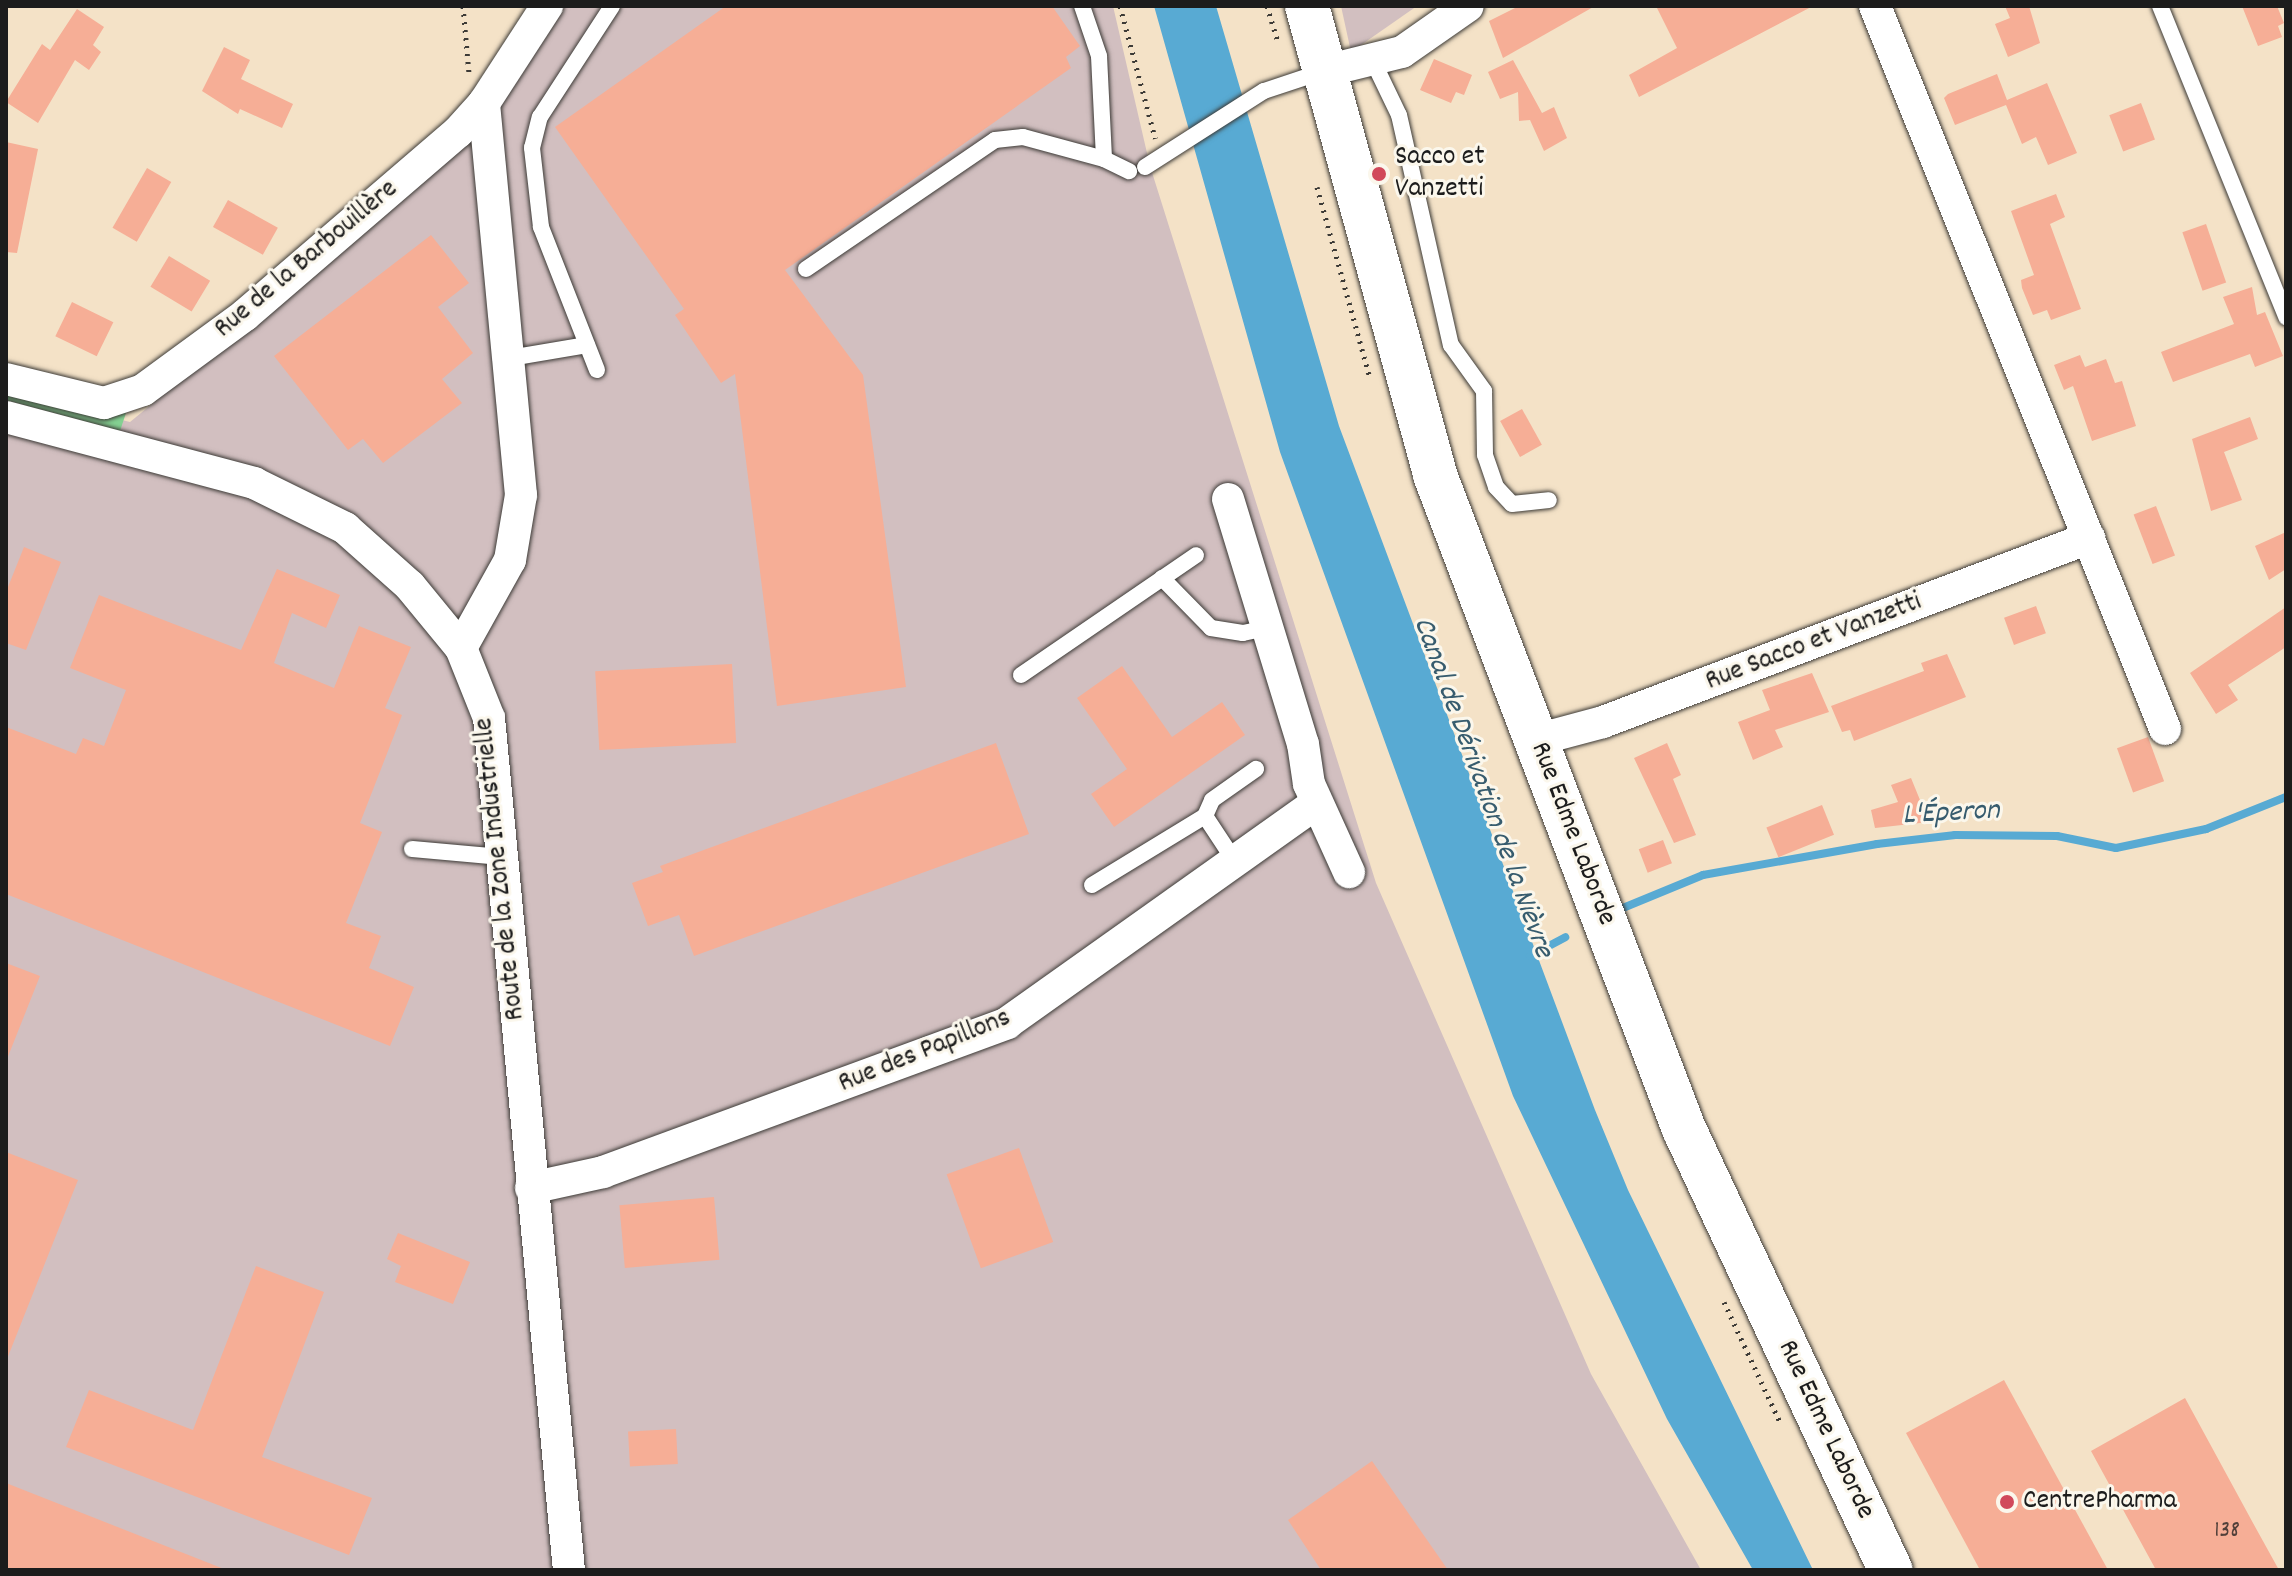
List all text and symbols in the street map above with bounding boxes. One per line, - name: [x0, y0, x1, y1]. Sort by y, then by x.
- place label: Sacco et Vanzetti: [1395, 141, 1485, 207]
- marker: Sacco et Vanzetti: [1370, 165, 1388, 183]
- street label: Rue de la Barbouillère: [208, 173, 406, 347]
- street label: Rue Sacco et Vanzetti: [1701, 586, 1927, 700]
- water label: Canal de Dérivation de la Nièvre: [1403, 613, 1559, 963]
- street label: Route de la Zone Industrielle: [468, 716, 534, 1022]
- street label: Rue Edme Laborde: [1522, 738, 1622, 930]
- water label: L'Éperon: [1902, 794, 2000, 836]
- street label: Rue des Papillons: [834, 1002, 1016, 1102]
- street label: Rue Edme Laborde: [1769, 1335, 1881, 1525]
- place label: CentrePharma: [2023, 1485, 2177, 1519]
- marker: CentrePharma: [1998, 1493, 2016, 1511]
- house number: 138: [2214, 1518, 2240, 1546]

